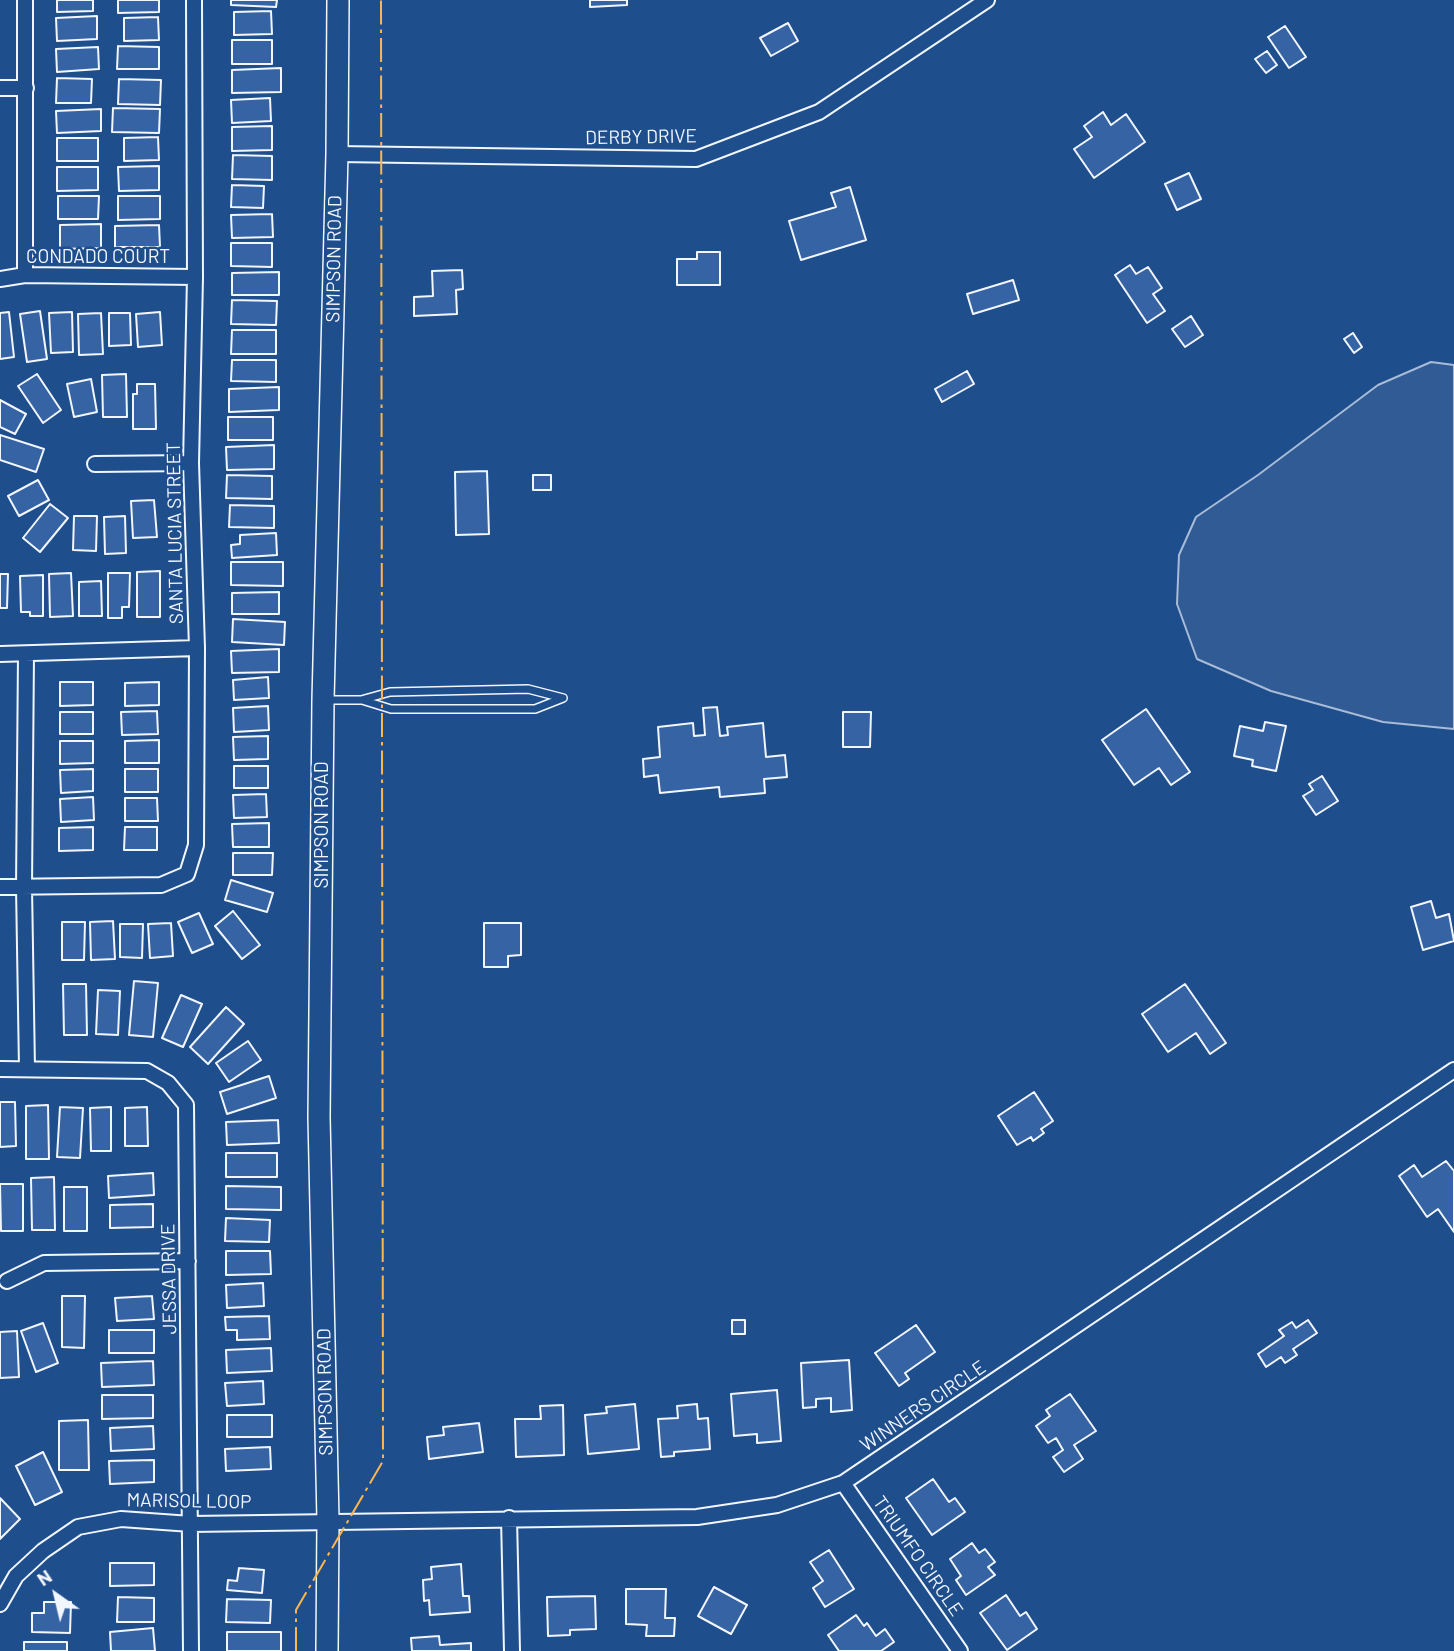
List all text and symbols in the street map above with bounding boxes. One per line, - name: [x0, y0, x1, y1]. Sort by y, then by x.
- street label: DERBY DRIVE: [585, 125, 697, 149]
- street label: SIMPSON ROAD: [321, 195, 347, 323]
- street label: CONDADO COURT: [26, 246, 170, 268]
- street label: SANTA LUCIA STREET: [162, 442, 188, 624]
- street label: SIMPSON ROAD: [311, 761, 333, 889]
- street label: JESSA DRIVE: [157, 1223, 181, 1335]
- street label: SIMPSON ROAD: [312, 1328, 338, 1456]
- street label: WINNERS CIRCLE: [856, 1356, 990, 1456]
- street label: MARISOL LOOP: [126, 1489, 252, 1513]
- street label: TRIUMFO CIRCLE: [868, 1492, 968, 1620]
- north arrow: [21, 1560, 91, 1630]
- text: N: [32, 1564, 56, 1590]

